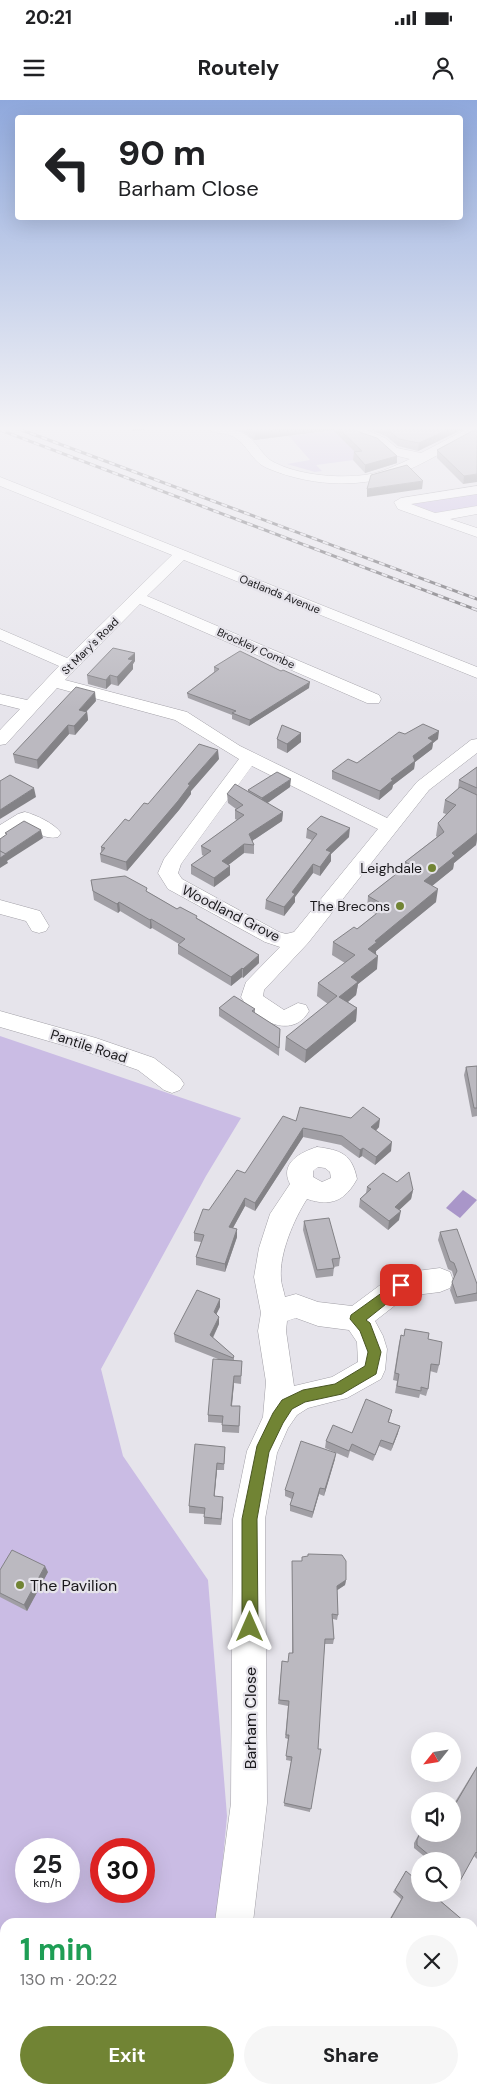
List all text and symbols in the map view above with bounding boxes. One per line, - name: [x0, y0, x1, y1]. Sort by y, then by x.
- text: 20:21: [25, 5, 72, 30]
- text: Routely: [198, 53, 279, 82]
- icon: menu: [20, 54, 48, 82]
- icon: person: [429, 54, 457, 82]
- text: 90 m: [118, 130, 206, 176]
- icon: left: [35, 135, 100, 200]
- text: Barham Close: [118, 174, 259, 203]
- street label: Oatlands Avenue: [237, 571, 323, 617]
- street label: St Mary's Road: [59, 615, 121, 677]
- street label: Brockley Combe: [215, 625, 297, 671]
- place label: Leighdale: [360, 859, 422, 877]
- marker: Leighdale: [426, 862, 438, 874]
- street label: Woodland Grove: [179, 880, 283, 946]
- place label: The Brecons: [310, 897, 390, 915]
- marker: The Brecons: [394, 900, 406, 912]
- street label: Pantile Road: [48, 1025, 130, 1067]
- pin: [380, 1264, 422, 1306]
- icon: arrive: [387, 1271, 415, 1299]
- place label: The Pavilion: [30, 1575, 117, 1596]
- marker: The Pavilion: [14, 1579, 26, 1591]
- position arrow: [223, 1600, 275, 1652]
- street label: Barham Close: [240, 1667, 261, 1769]
- north arrow: [411, 1732, 461, 1782]
- map controls: [411, 1732, 461, 1902]
- button: sound: [411, 1792, 461, 1842]
- speed limit sign: 30: [90, 1838, 155, 1903]
- text: 25: [33, 1848, 62, 1881]
- button: search: [411, 1852, 461, 1902]
- text: km/h: [33, 1875, 62, 1891]
- text: 1 min: [20, 1930, 93, 1969]
- button: close: [406, 1935, 458, 1987]
- text: 130 m · 20:22: [20, 1969, 117, 1990]
- button: Exit: [20, 2026, 234, 2084]
- button: Share: [244, 2026, 458, 2084]

